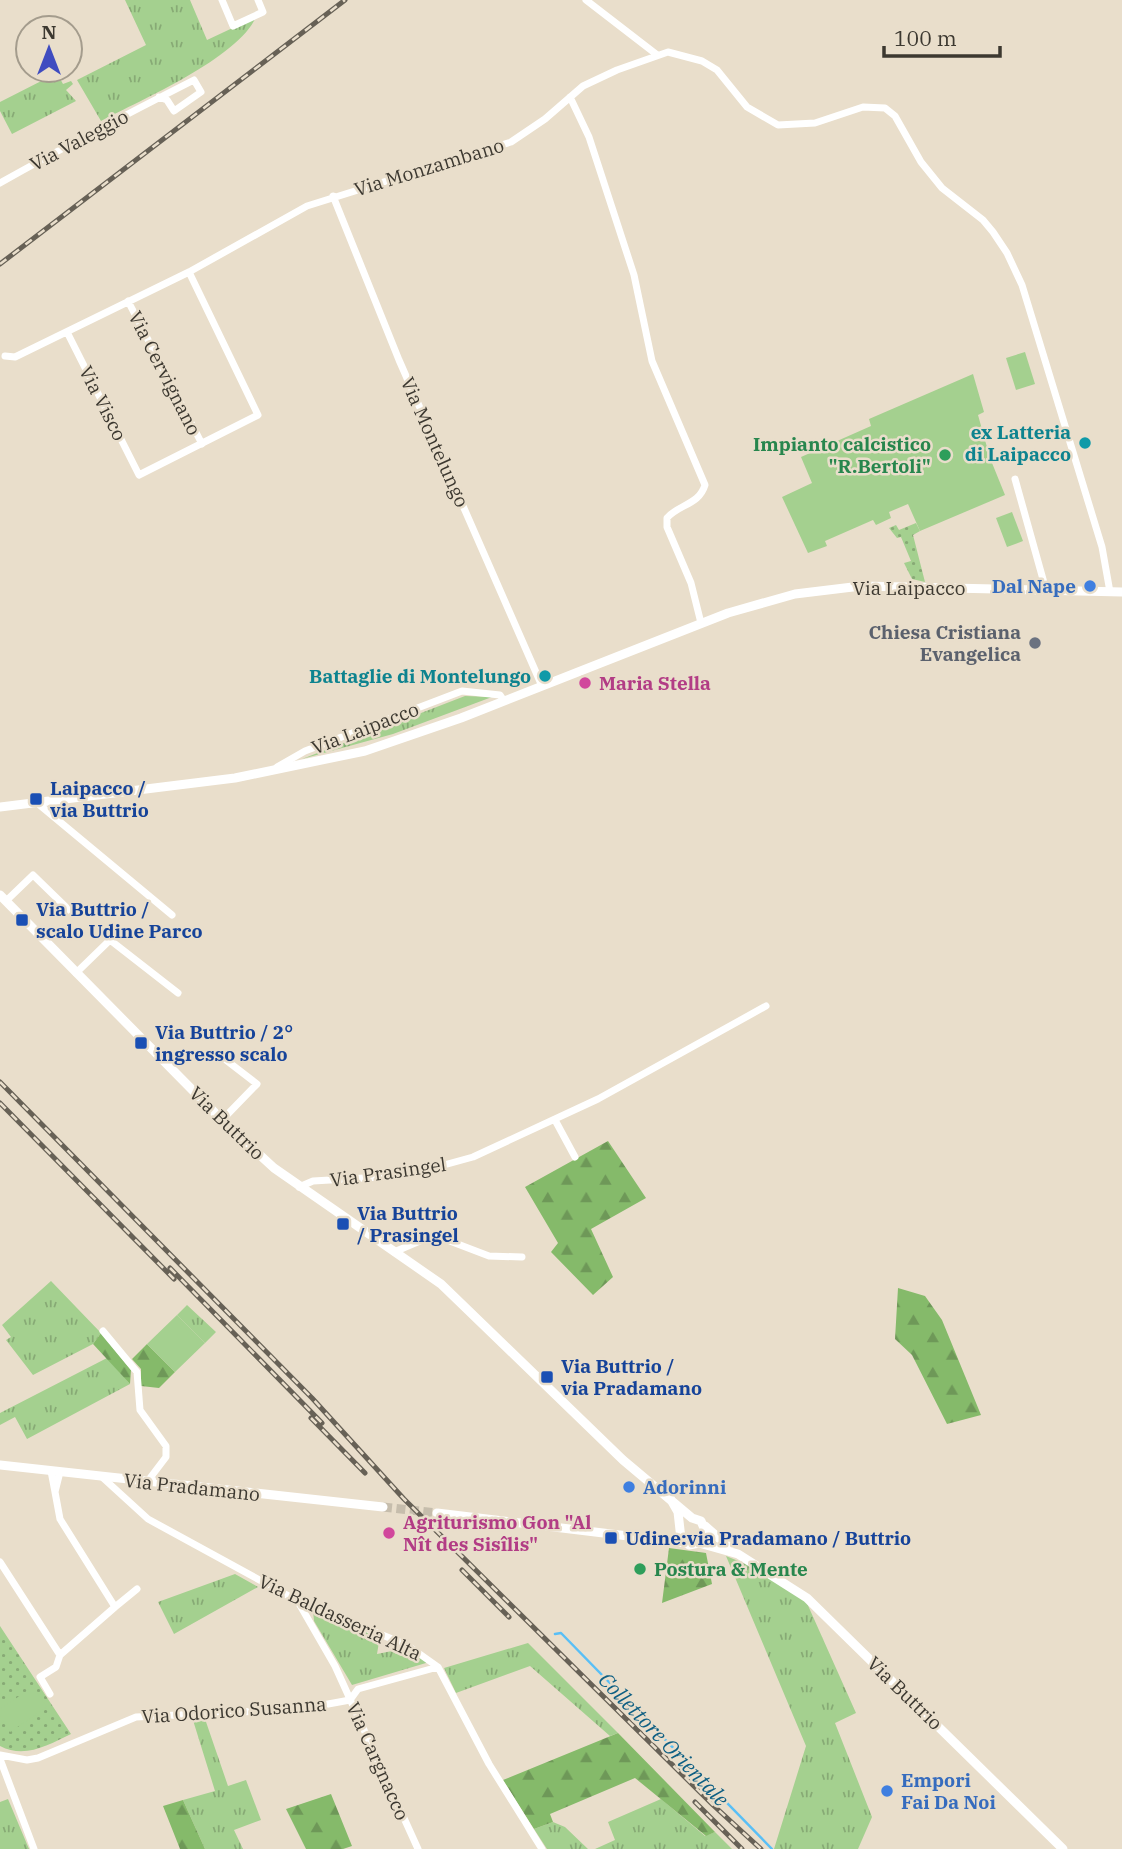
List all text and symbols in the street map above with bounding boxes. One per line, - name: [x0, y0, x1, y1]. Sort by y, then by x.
- north arrow: [14, 14, 84, 84]
- scale bar: [884, 14, 1000, 58]
- text: N: [41, 20, 57, 44]
- text: 100 m: [894, 24, 957, 52]
- street label: Via Valeggio: [26, 104, 132, 176]
- street label: Via Monzambano: [351, 133, 507, 201]
- street label: Via Cervignano: [123, 307, 207, 439]
- street label: Via Visco: [74, 362, 132, 444]
- street label: Via Montelungo: [396, 373, 474, 511]
- place label: ex Latteria di Laipacco: [965, 420, 1071, 466]
- place label: Impianto calcistico "R.Bertoli": [753, 432, 931, 478]
- marker: ex Latteria di Laipacco: [1077, 435, 1093, 451]
- marker: Impianto calcistico "R.Bertoli": [937, 447, 953, 463]
- place label: Dal Nape: [992, 574, 1076, 598]
- street label: Via Laipacco: [853, 576, 965, 600]
- marker: Dal Nape: [1082, 578, 1098, 594]
- place label: Chiesa Cristiana Evangelica: [868, 620, 1021, 666]
- marker: Chiesa Cristiana Evangelica: [1027, 635, 1043, 651]
- place label: Battaglie di Montelungo: [309, 664, 531, 688]
- marker: Battaglie di Montelungo: [537, 668, 553, 684]
- place label: Maria Stella: [599, 671, 711, 695]
- marker: Maria Stella: [577, 675, 593, 691]
- street label: Via Laipacco: [308, 697, 422, 759]
- place label: Laipacco / via Buttrio: [50, 776, 149, 822]
- marker: Laipacco / via Buttrio: [28, 791, 44, 807]
- place label: Via Buttrio / scalo Udine Parco: [36, 897, 203, 943]
- marker: Via Buttrio / scalo Udine Parco: [14, 912, 30, 928]
- place label: Via Buttrio / 2° ingresso scalo: [155, 1020, 293, 1066]
- marker: Via Buttrio / 2° ingresso scalo: [133, 1035, 149, 1051]
- street label: Via Buttrio: [184, 1081, 270, 1165]
- street label: Via Prasingel: [328, 1152, 448, 1192]
- place label: Via Buttrio / Prasingel: [357, 1201, 459, 1247]
- marker: Via Buttrio / Prasingel: [335, 1216, 351, 1232]
- place label: Via Buttrio / via Pradamano: [561, 1354, 702, 1400]
- marker: Via Buttrio / via Pradamano: [539, 1369, 555, 1385]
- street label: Via Pradamano: [123, 1468, 261, 1506]
- place label: Adorinni: [643, 1475, 726, 1499]
- marker: Adorinni: [621, 1479, 637, 1495]
- place label: Agriturismo Gon "Al Nît des Sisîlis": [403, 1510, 591, 1556]
- marker: Agriturismo Gon "Al Nît des Sisîlis": [381, 1525, 397, 1541]
- place label: Udine:via Pradamano / Buttrio: [625, 1526, 911, 1550]
- marker: Udine:via Pradamano / Buttrio: [603, 1530, 619, 1546]
- place label: Postura & Mente: [654, 1557, 808, 1581]
- marker: Postura & Mente: [632, 1561, 648, 1577]
- street label: Via Baldasseria Alta: [255, 1569, 425, 1665]
- street label: Via Buttrio: [862, 1651, 948, 1735]
- water label: Collettore Orientale: [593, 1666, 736, 1813]
- street label: Via Odorico Susanna: [141, 1692, 327, 1728]
- street label: Via Cargnacco: [341, 1698, 415, 1824]
- place label: Empori Fai Da Noi: [901, 1768, 996, 1814]
- marker: Empori Fai Da Noi: [879, 1783, 895, 1799]

